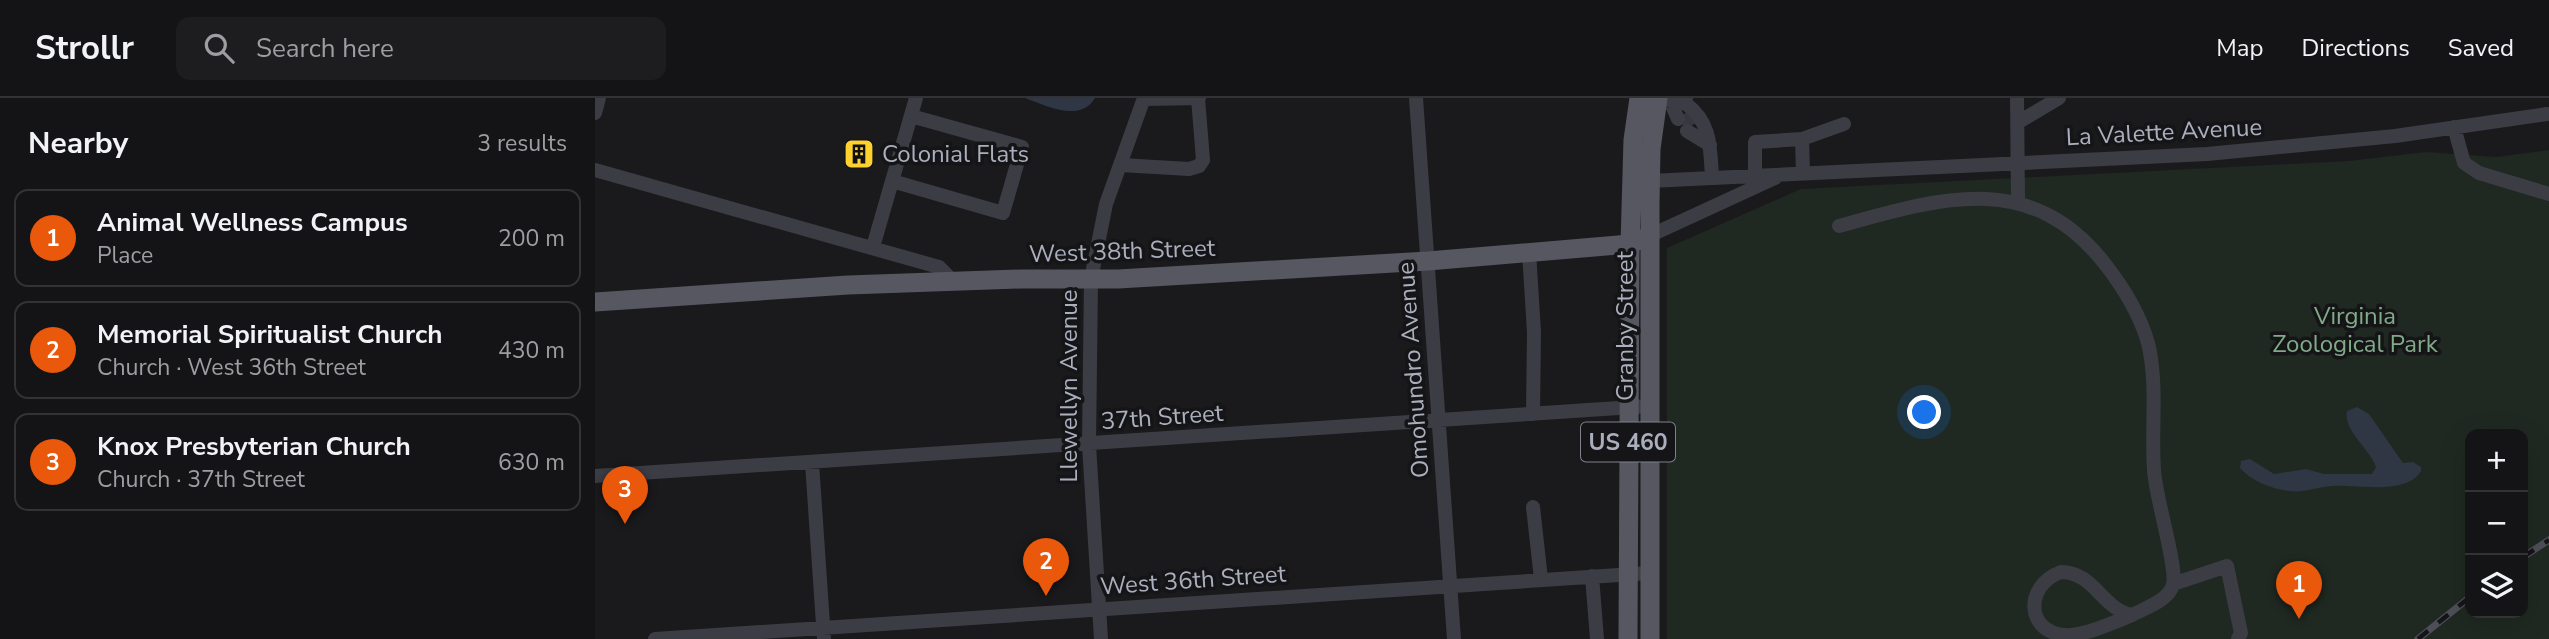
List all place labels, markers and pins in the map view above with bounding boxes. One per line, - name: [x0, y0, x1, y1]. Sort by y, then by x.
- building icon: Colonial Flats: [842, 137, 876, 171]
- place label: Colonial Flats: [882, 138, 1029, 170]
- pin: 3: [602, 466, 648, 524]
- pin: 2: [1023, 538, 1069, 596]
- pin: 1: [2276, 561, 2322, 619]

